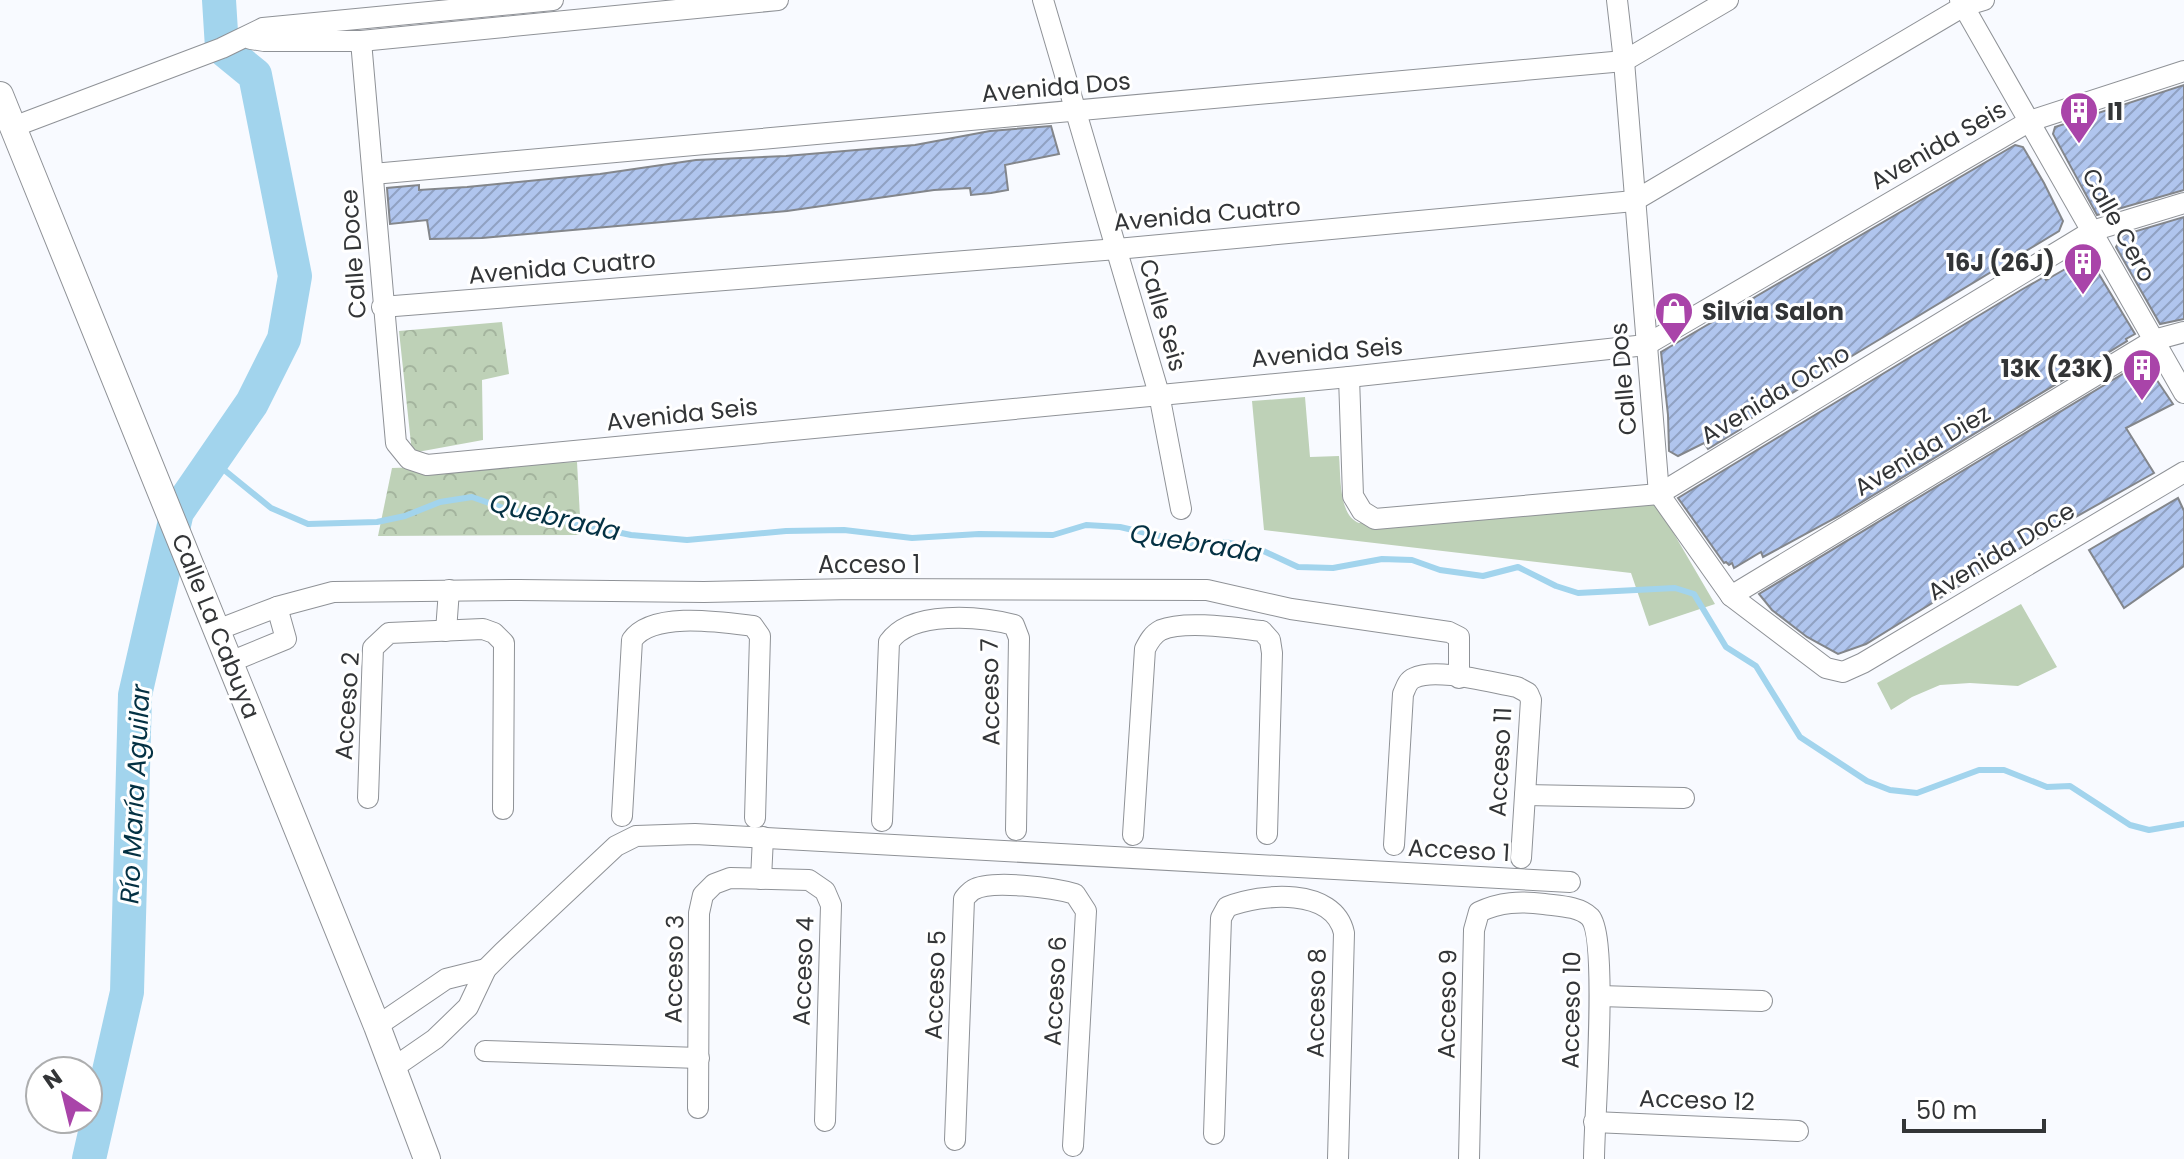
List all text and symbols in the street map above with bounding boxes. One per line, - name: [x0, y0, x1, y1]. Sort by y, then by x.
- street label: Avenida Dos: [980, 64, 1132, 110]
- building icon: I1: [2058, 90, 2100, 145]
- street label: Avenida Seis: [1864, 93, 2012, 197]
- place label: I1: [2107, 95, 2123, 128]
- street label: Calle Cero: [2074, 162, 2164, 288]
- street label: Calle Doce: [332, 188, 374, 320]
- street label: Avenida Cuatro: [1112, 189, 1302, 239]
- building icon: 16J (26J): [2062, 241, 2104, 296]
- street label: Avenida Cuatro: [467, 242, 657, 292]
- place label: 16J (26J): [1946, 246, 2055, 279]
- street label: Calle Seis: [1131, 255, 1195, 375]
- shop icon: Silvia Salon: [1653, 290, 1695, 345]
- place label: Silvia Salon: [1702, 295, 1844, 328]
- street label: Calle Dos: [1602, 321, 1644, 437]
- street label: Avenida Seis: [1250, 329, 1404, 375]
- street label: Avenida Ocho: [1694, 336, 1856, 452]
- building icon: 13K (23K): [2121, 347, 2163, 402]
- place label: 13K (23K): [2001, 352, 2114, 385]
- street label: Avenida Seis: [605, 390, 759, 438]
- street label: Avenida Diez: [1848, 396, 1996, 504]
- water label: Quebrada: [486, 484, 624, 550]
- street label: Avenida Doce: [1921, 494, 2081, 608]
- water label: Quebrada: [1127, 515, 1265, 571]
- street label: Calle La Cabuya: [164, 529, 268, 723]
- street label: Acceso 1: [818, 548, 920, 581]
- street label: Acceso 7: [973, 638, 1007, 746]
- street label: Acceso 2: [327, 651, 367, 761]
- water label: Río María Aguilar: [111, 682, 159, 905]
- street label: Acceso 11: [1481, 706, 1519, 818]
- street label: Acceso 1: [1407, 831, 1511, 869]
- street label: Acceso 3: [657, 914, 691, 1024]
- street label: Acceso 4: [785, 916, 821, 1026]
- street label: Acceso 5: [917, 930, 953, 1040]
- street label: Acceso 6: [1036, 935, 1074, 1047]
- street label: Acceso 8: [1299, 948, 1333, 1058]
- street label: Acceso 9: [1430, 949, 1464, 1059]
- street label: Acceso 10: [1553, 951, 1589, 1069]
- north arrow: [24, 1055, 104, 1135]
- text: N: [37, 1062, 68, 1096]
- street label: Acceso 12: [1638, 1081, 1756, 1119]
- scale bar: [1904, 1083, 2044, 1133]
- text: 50 m: [1916, 1094, 1977, 1127]

